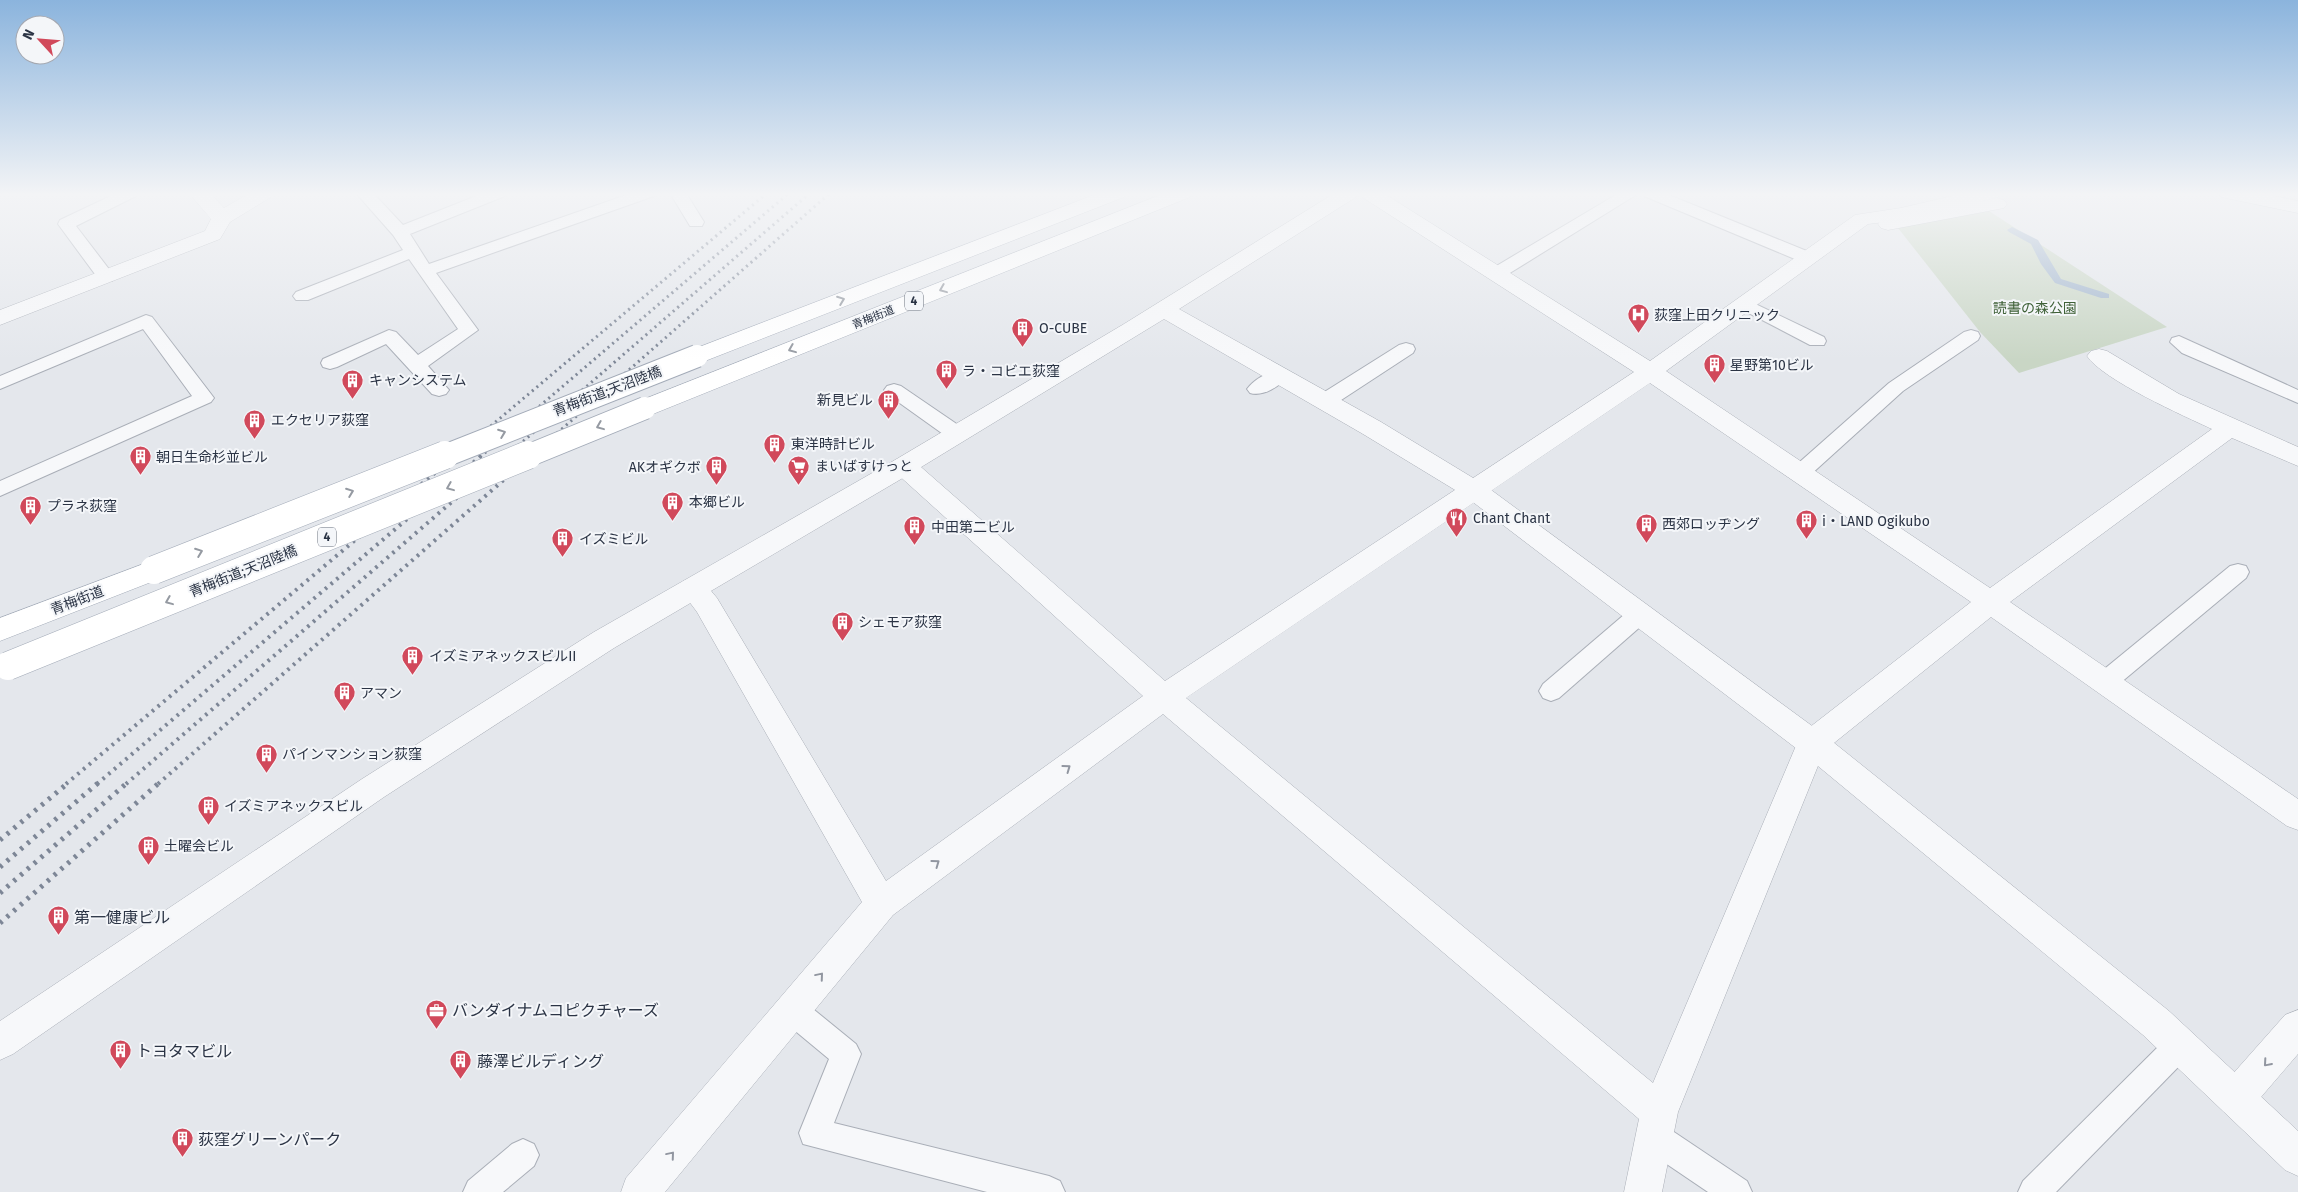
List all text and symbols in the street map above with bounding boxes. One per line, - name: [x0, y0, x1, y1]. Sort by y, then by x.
- north arrow: [15, 15, 65, 65]
- text: N: [19, 27, 38, 42]
- one-way arrow: [939, 283, 948, 293]
- road number: 4: [905, 292, 923, 310]
- one-way arrow: [836, 296, 845, 306]
- park label: 読書の森公園: [1993, 300, 2077, 317]
- street label: 青梅街道: [850, 303, 896, 332]
- hospital icon: 荻窪上田クリニック: [1626, 303, 1650, 334]
- place label: 荻窪上田クリニック: [1654, 307, 1780, 324]
- building icon: O-CUBE: [1011, 316, 1035, 347]
- place label: O-CUBE: [1039, 320, 1087, 337]
- one-way arrow: [788, 343, 797, 354]
- building icon: 星野第10ビル: [1702, 353, 1726, 384]
- place label: 星野第10ビル: [1730, 357, 1814, 374]
- building icon: ラ・コビエ荻窪: [934, 359, 958, 390]
- street label: 青梅街道;天沼陸橋: [550, 363, 664, 420]
- place label: ラ・コビエ荻窪: [962, 363, 1060, 380]
- building icon: キャンシステム: [341, 368, 365, 399]
- place label: キャンシステム: [369, 372, 467, 389]
- building icon: 新見ビル: [877, 388, 901, 419]
- place label: 新見ビル: [817, 392, 873, 409]
- building icon: エクセリア荻窪: [243, 408, 267, 439]
- place label: エクセリア荻窪: [271, 412, 369, 429]
- one-way arrow: [596, 420, 605, 431]
- one-way arrow: [497, 429, 505, 439]
- building icon: 東洋時計ビル: [763, 432, 787, 463]
- place label: 東洋時計ビル: [791, 436, 875, 453]
- building icon: 朝日生命杉並ビル: [128, 445, 152, 476]
- place label: 朝日生命杉並ビル: [156, 449, 268, 466]
- supermarket icon: まいばすけっと: [787, 454, 811, 485]
- building icon: AKオギクボ: [705, 455, 729, 486]
- place label: まいばすけっと: [815, 458, 913, 475]
- place label: AKオギクボ: [629, 459, 701, 476]
- one-way arrow: [446, 482, 454, 492]
- one-way arrow: [346, 488, 354, 498]
- building icon: 本郷ビル: [661, 490, 685, 521]
- building icon: プラネ荻窪: [19, 494, 43, 525]
- place label: 本郷ビル: [689, 494, 745, 511]
- place label: プラネ荻窪: [47, 498, 117, 515]
- restaurant icon: Chant Chant: [1445, 506, 1469, 537]
- building icon: i・LAND Ogikubo: [1794, 509, 1818, 540]
- place label: Chant Chant: [1473, 510, 1551, 527]
- building icon: 西郊ロッヂング: [1634, 512, 1658, 543]
- place label: i・LAND Ogikubo: [1822, 513, 1930, 530]
- building icon: 中田第二ビル: [903, 515, 927, 546]
- place label: 西郊ロッヂング: [1662, 516, 1760, 533]
- place label: 中田第二ビル: [931, 519, 1015, 536]
- building icon: イズミビル: [551, 527, 575, 558]
- road number: 4: [318, 528, 336, 546]
- place label: イズミビル: [579, 531, 649, 548]
- street label: 青梅街道;天沼陸橋: [187, 542, 300, 601]
- one-way arrow: [194, 548, 203, 558]
- street label: 青梅街道: [48, 582, 106, 618]
- one-way arrow: [165, 595, 174, 605]
- building icon: シェモア荻窪: [830, 610, 854, 641]
- place label: シェモア荻窪: [858, 614, 942, 631]
- building icon: イズミアネックスビルII: [401, 644, 425, 675]
- place label: イズミアネックスビルII: [429, 648, 576, 665]
- building icon: アマン: [332, 681, 356, 712]
- place label: アマン: [360, 685, 402, 702]
- building icon: パインマンション荻窪: [254, 742, 278, 773]
- place label: パインマンション荻窪: [282, 746, 422, 763]
- one-way arrow: [1061, 765, 1070, 773]
- building icon: イズミアネックスビル: [196, 794, 220, 825]
- place label: イズミアネックスビル: [224, 798, 363, 815]
- building icon: 土曜会ビル: [136, 834, 160, 865]
- place label: 土曜会ビル: [164, 838, 234, 855]
- one-way arrow: [930, 860, 940, 869]
- building icon: 第一健康ビル: [46, 905, 70, 936]
- place label: 第一健康ビル: [74, 908, 170, 927]
- one-way arrow: [815, 973, 823, 982]
- office icon: バンダイナムコピクチャーズ: [424, 998, 448, 1029]
- place label: バンダイナムコピクチャーズ: [452, 1001, 659, 1020]
- building icon: トヨタマビル: [108, 1039, 132, 1070]
- place label: トヨタマビル: [136, 1042, 232, 1061]
- building icon: 藤澤ビルディング: [449, 1049, 473, 1080]
- place label: 藤澤ビルディング: [477, 1052, 604, 1071]
- one-way arrow: [2264, 1057, 2273, 1066]
- building icon: 荻窪グリーンパーク: [170, 1127, 194, 1158]
- place label: 荻窪グリーンパーク: [198, 1130, 341, 1149]
- one-way arrow: [666, 1151, 675, 1160]

